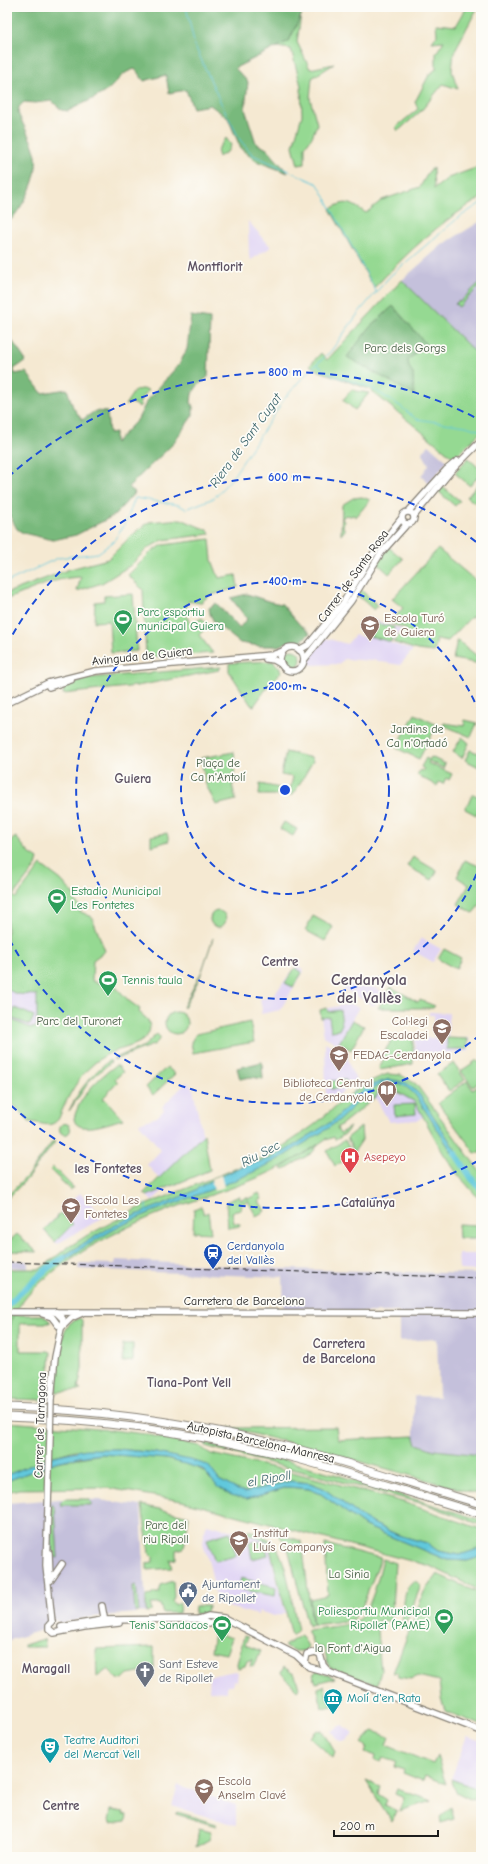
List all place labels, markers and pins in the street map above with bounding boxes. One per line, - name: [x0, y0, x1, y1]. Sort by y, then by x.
- place label: Parc esportiu municipal Guiera: [137, 605, 224, 633]
- sports icon: Parc esportiu municipal Guiera: [112, 608, 134, 636]
- place label: Escola Turó de Guiera: [384, 611, 444, 639]
- school or university icon: Escola Turó de Guiera: [359, 614, 381, 642]
- centre of rings: [278, 783, 292, 797]
- place label: Estadio Municipal Les Fontetes: [71, 884, 161, 912]
- sports icon: Estadio Municipal Les Fontetes: [46, 887, 68, 915]
- sports icon: Tennis taula: [97, 969, 119, 997]
- place label: Tennis taula: [122, 973, 183, 987]
- place label: Col·legi Escaladei: [380, 1014, 428, 1042]
- school or university icon: Col·legi Escaladei: [431, 1017, 453, 1045]
- school or university icon: FEDAC-Cerdanyola: [328, 1044, 350, 1072]
- place label: FEDAC-Cerdanyola: [353, 1048, 451, 1062]
- place label: Biblioteca Central de Cerdanyola: [283, 1076, 373, 1104]
- library icon: Biblioteca Central de Cerdanyola: [376, 1079, 398, 1107]
- hospital icon: Asepeyo: [339, 1146, 361, 1174]
- place label: Asepeyo: [364, 1150, 406, 1164]
- place label: Escola Les Fontetes: [85, 1193, 139, 1221]
- school or university icon: Escola Les Fontetes: [60, 1196, 82, 1224]
- place label: Cerdanyola del Vallès: [227, 1239, 284, 1267]
- station icon: Cerdanyola del Vallès: [202, 1242, 224, 1270]
- place label: Institut Lluís Companys: [253, 1526, 333, 1554]
- school or university icon: Institut Lluís Companys: [228, 1529, 250, 1557]
- place label: Ajuntament de Ripollet: [202, 1577, 260, 1605]
- public building icon: Ajuntament de Ripollet: [177, 1580, 199, 1608]
- place label: Poliesportiu Municipal Ripollet (PAME): [318, 1604, 430, 1632]
- sports icon: Poliesportiu Municipal Ripollet (PAME): [433, 1607, 455, 1635]
- sports icon: Tenis Sandacos: [211, 1614, 233, 1642]
- place label: Tenis Sandacos: [129, 1618, 208, 1632]
- place label: Sant Esteve de Ripollet: [159, 1657, 218, 1685]
- church icon: Sant Esteve de Ripollet: [134, 1660, 156, 1688]
- museum icon: Molí d'en Rata: [322, 1687, 344, 1715]
- place label: Molí d'en Rata: [347, 1691, 421, 1705]
- place label: Teatre Auditori del Mercat Vell: [64, 1733, 140, 1761]
- theatre icon: Teatre Auditori del Mercat Vell: [39, 1736, 61, 1764]
- place label: Escola Anselm Clavé: [218, 1774, 286, 1802]
- school or university icon: Escola Anselm Clavé: [193, 1777, 215, 1805]

